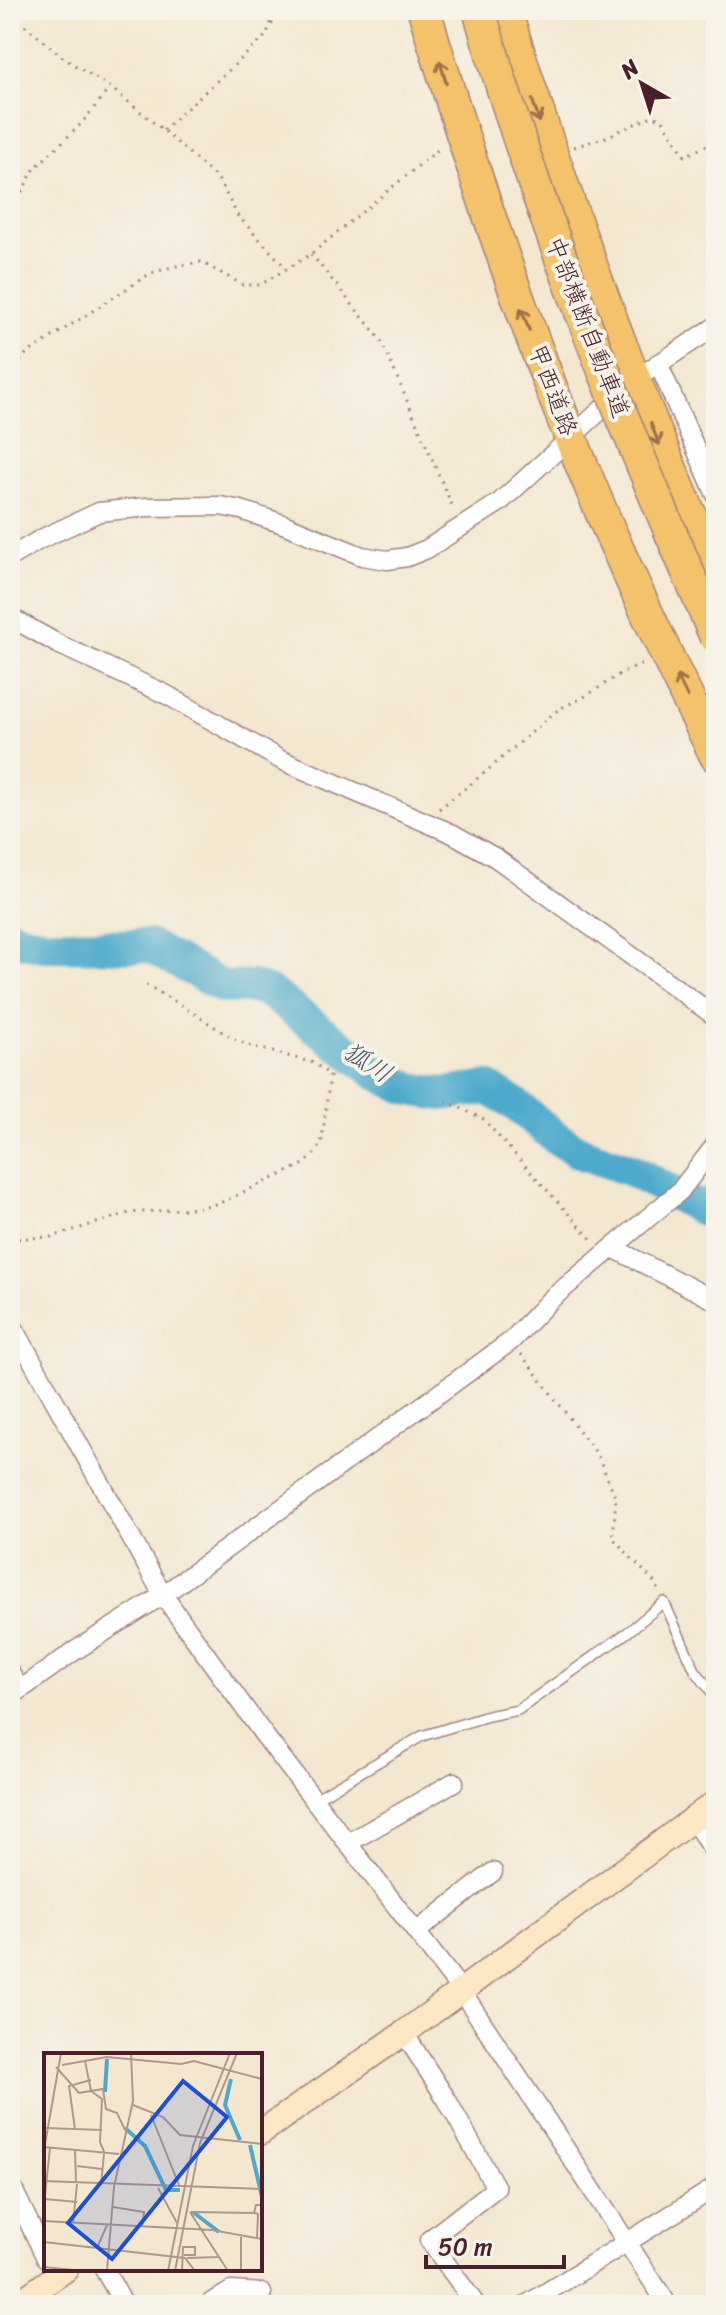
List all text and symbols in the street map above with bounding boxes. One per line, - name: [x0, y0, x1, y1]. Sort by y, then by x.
- north arrow: [602, 44, 682, 124]
- text: N: [611, 48, 649, 89]
- one-way arrow: [435, 60, 449, 85]
- one-way arrow: [530, 98, 545, 123]
- street label: 中部横断自動車道: [534, 230, 642, 424]
- one-way arrow: [517, 307, 531, 331]
- street label: 甲西道路: [516, 338, 590, 442]
- one-way arrow: [649, 421, 663, 446]
- one-way arrow: [674, 675, 689, 699]
- water label: 狐川: [334, 1029, 402, 1095]
- inset map: [44, 2053, 262, 2271]
- scale bar: [426, 2219, 564, 2269]
- text: 50 m: [438, 2226, 493, 2268]

